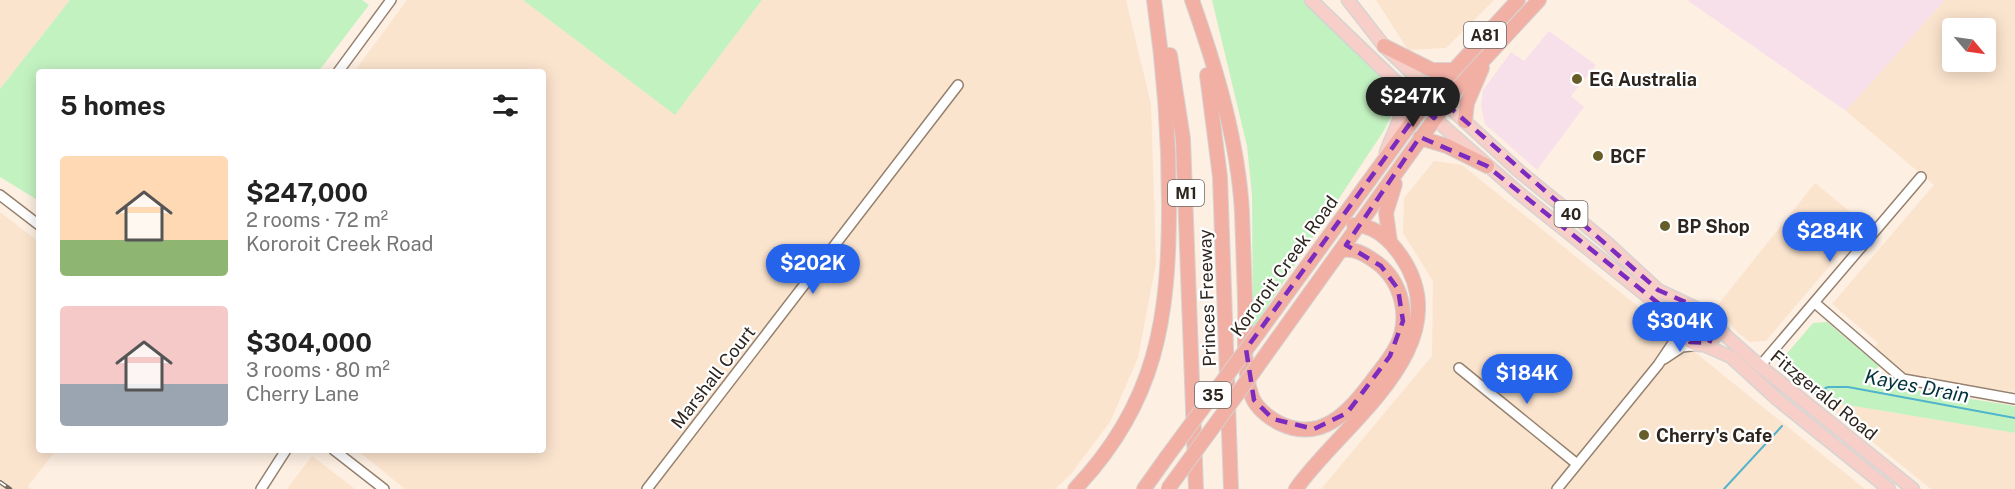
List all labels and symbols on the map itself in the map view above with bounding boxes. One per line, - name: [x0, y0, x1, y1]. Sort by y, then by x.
- north arrow: [1942, 18, 1996, 72]
- road number: A81: [1464, 22, 1506, 48]
- place label: EG Australia: [1589, 69, 1697, 90]
- marker: EG Australia: [1570, 72, 1584, 86]
- pin: $247K: [1371, 77, 1455, 128]
- place label: BCF: [1610, 146, 1646, 167]
- marker: BCF: [1591, 149, 1605, 163]
- road number: M1: [1168, 180, 1204, 206]
- street label: Kororoit Creek Road: [1226, 192, 1342, 340]
- road number: 40: [1554, 201, 1588, 227]
- pin: $284K: [1788, 212, 1872, 263]
- place label: BP Shop: [1677, 216, 1750, 237]
- marker: BP Shop: [1658, 219, 1672, 233]
- street label: Princes Freeway: [1194, 228, 1220, 367]
- pin: $202K: [771, 244, 855, 295]
- pin: $304K: [1638, 302, 1722, 353]
- street label: Marshall Court: [667, 322, 759, 432]
- street label: Fitzgerald Road: [1766, 346, 1882, 444]
- pin: $184K: [1485, 354, 1569, 405]
- water label: Kayes Drain: [1863, 364, 1971, 408]
- road number: 35: [1195, 382, 1231, 408]
- place label: Cherry's Cafe: [1656, 425, 1772, 446]
- marker: Cherry's Cafe: [1637, 428, 1651, 442]

